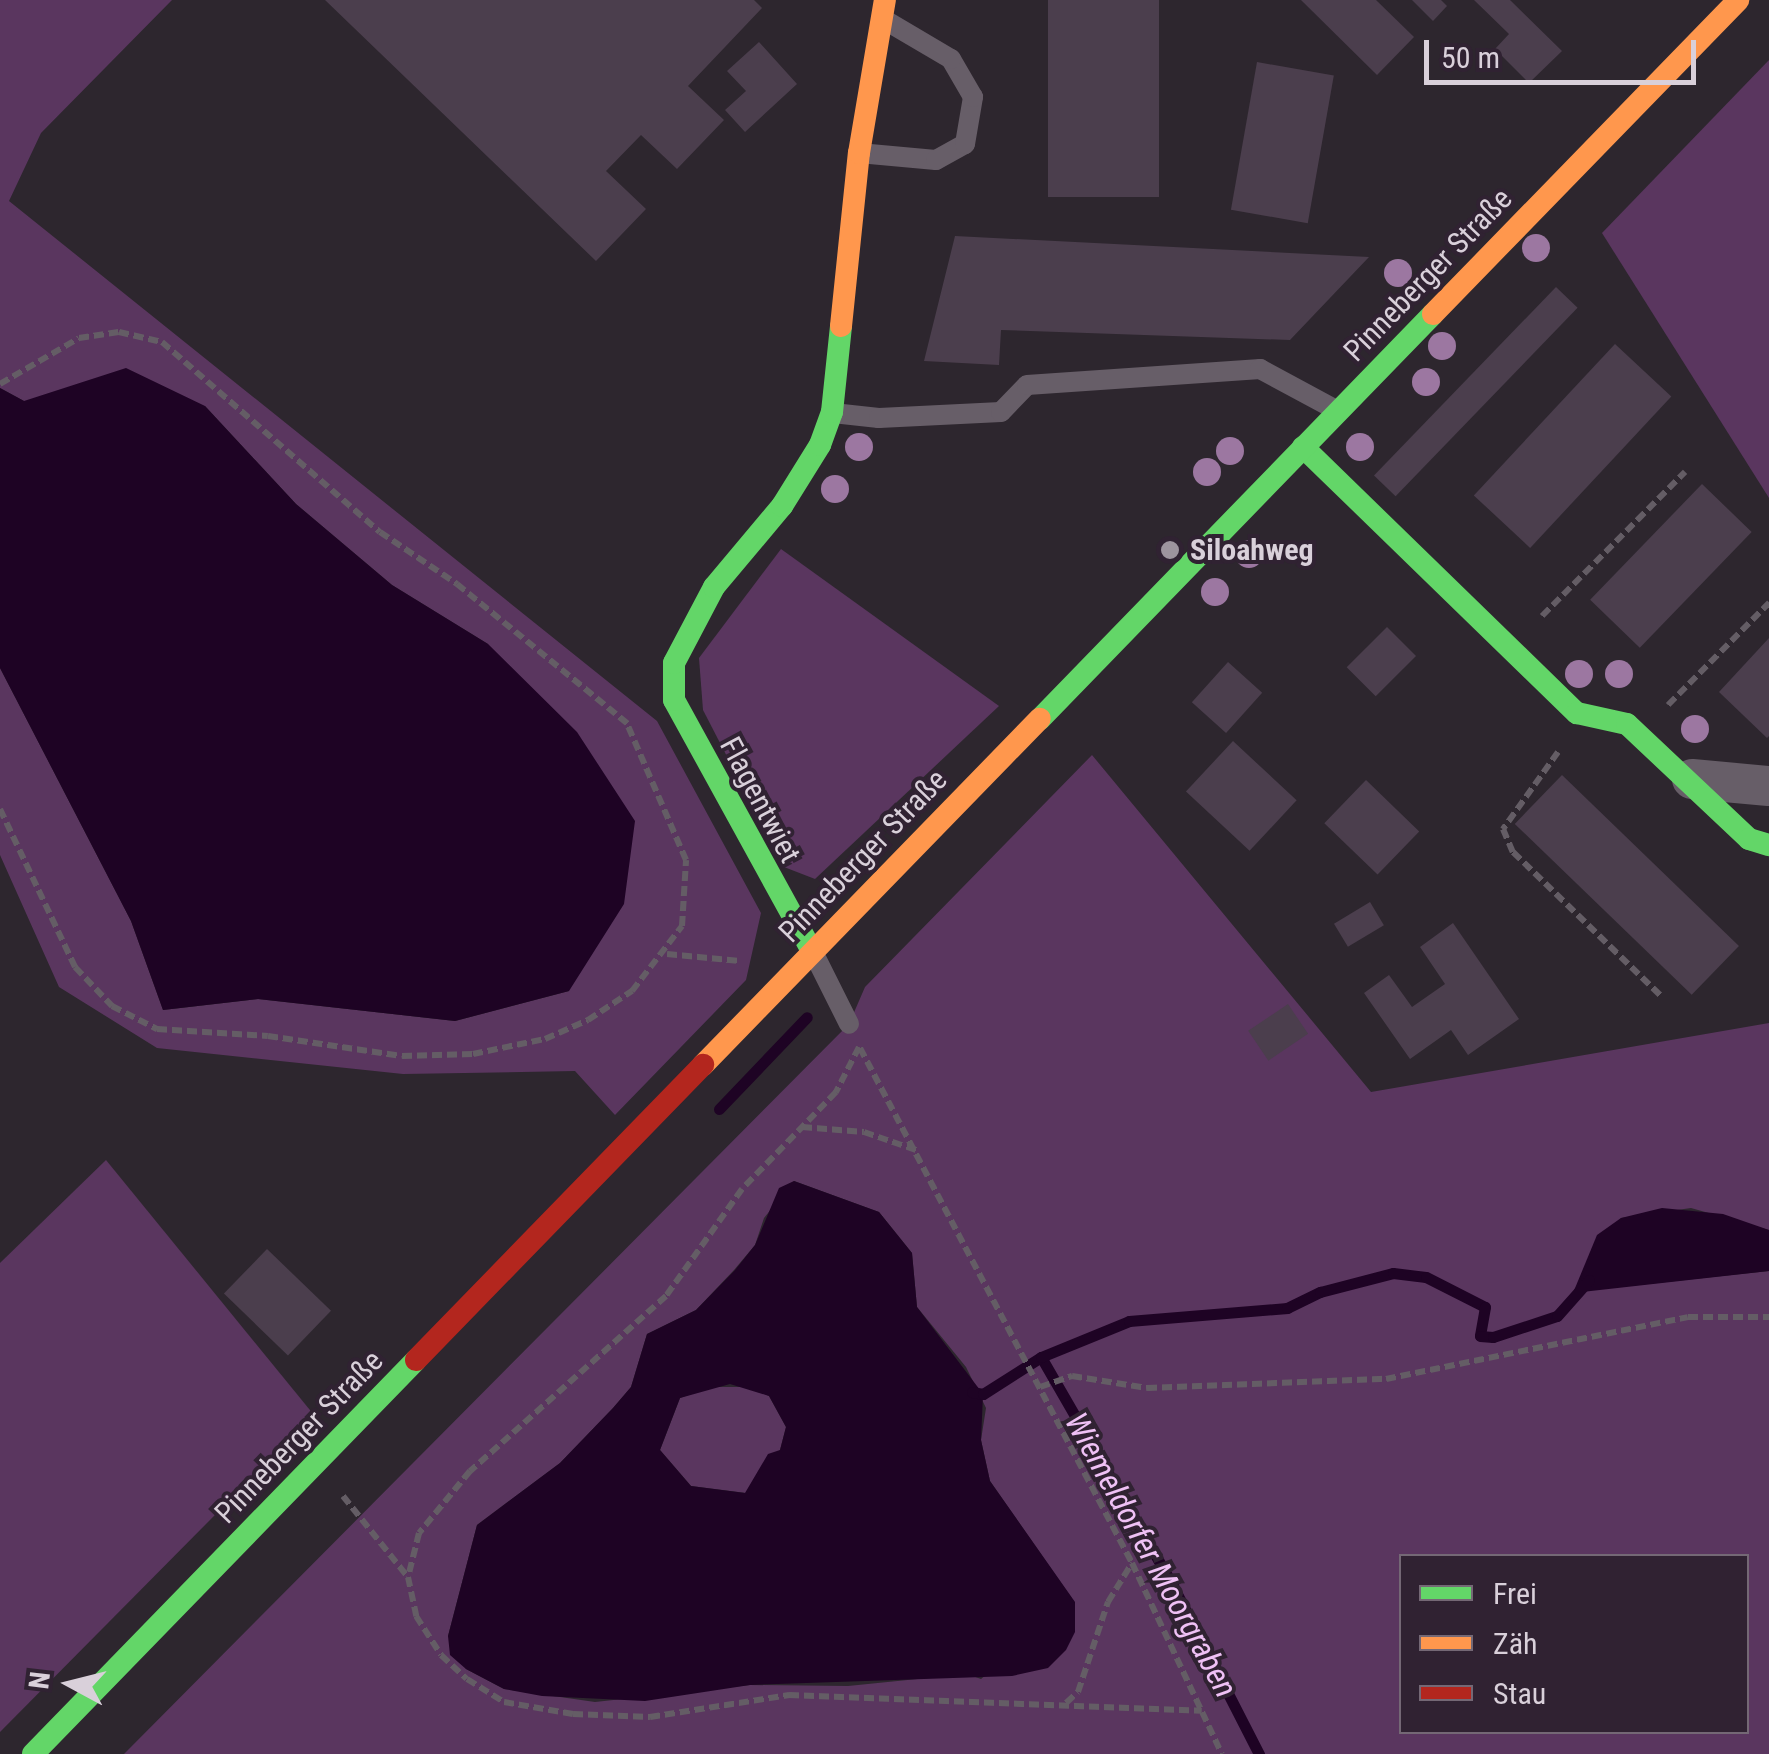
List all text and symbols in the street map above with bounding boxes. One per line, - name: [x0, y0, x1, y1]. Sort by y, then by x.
- scale bar: [1429, 20, 1702, 82]
- text: 50 m: [1441, 40, 1500, 75]
- street label: Pinneberger Straße: [1336, 181, 1520, 369]
- place label: Siloahweg: [1190, 532, 1314, 568]
- marker: Siloahweg: [1159, 539, 1181, 561]
- street label: Flagentwiet: [712, 731, 808, 869]
- street label: Pinneberger Straße: [771, 762, 955, 950]
- street label: Pinneberger Straße: [207, 1343, 391, 1531]
- water label: Wiemeldorfer Moorgraben: [1057, 1406, 1245, 1704]
- legend: [1399, 1554, 1749, 1734]
- text: Frei: [1493, 1576, 1537, 1611]
- text: Zäh: [1493, 1626, 1538, 1661]
- north arrow: [20, 1634, 120, 1734]
- text: N: [22, 1670, 57, 1691]
- text: Stau: [1493, 1676, 1546, 1711]

